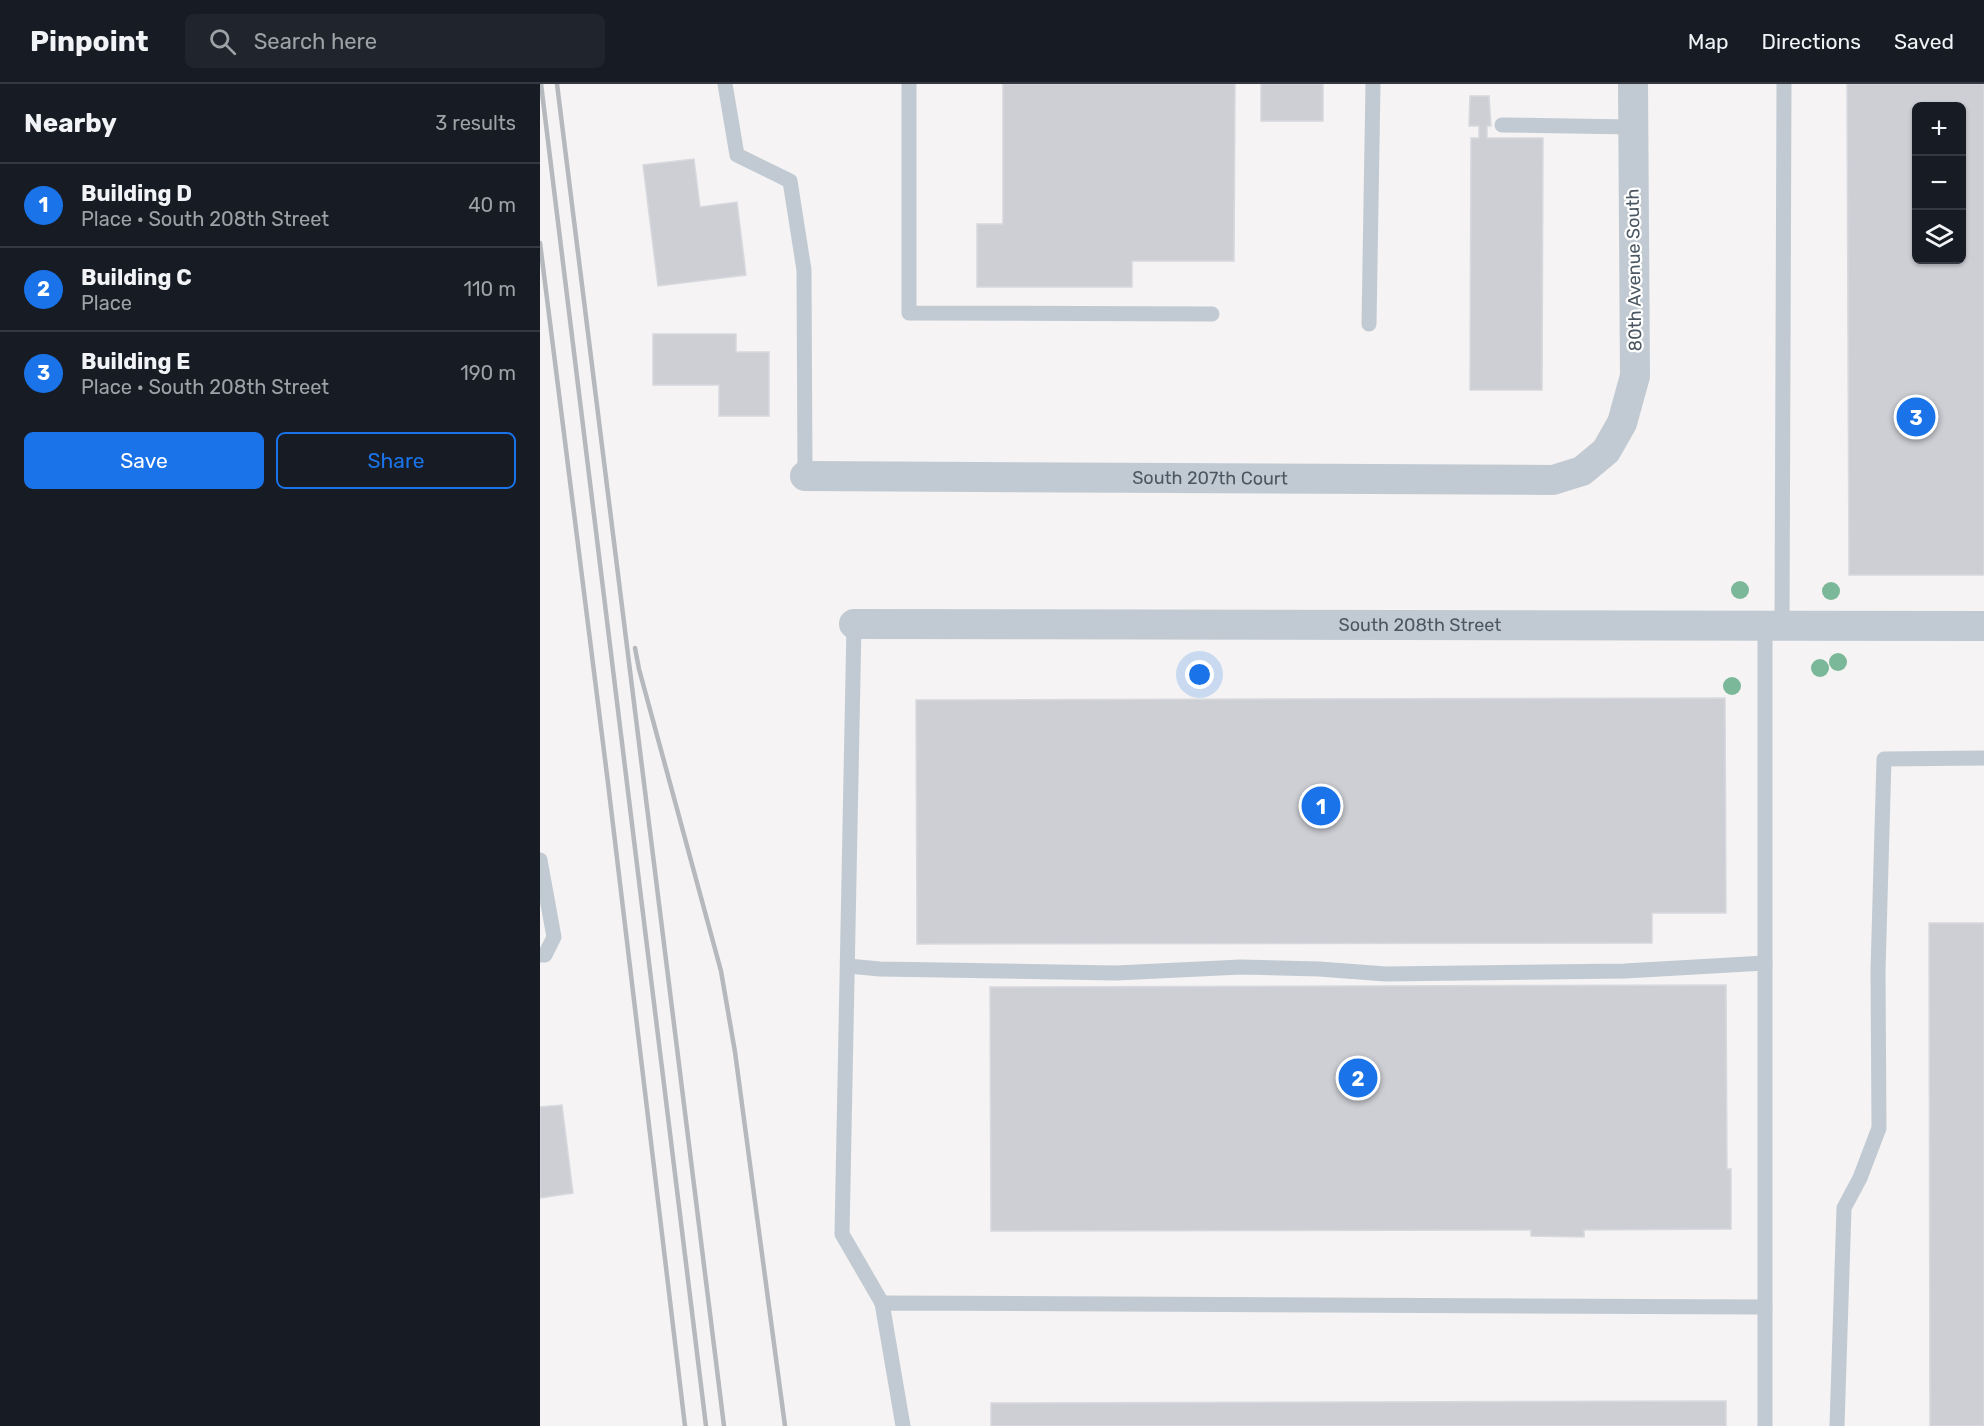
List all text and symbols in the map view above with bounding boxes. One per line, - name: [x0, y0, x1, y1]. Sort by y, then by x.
- search box: [185, 14, 605, 68]
- text: Pinpoint: [30, 25, 149, 58]
- icon: search: [206, 25, 239, 58]
- text: Search here: [254, 28, 377, 55]
- text: Map: [1688, 29, 1729, 54]
- text: Directions: [1762, 29, 1861, 54]
- text: Saved: [1894, 29, 1954, 54]
- map controls: [1912, 102, 1966, 264]
- button: +: [1912, 102, 1966, 156]
- text: Nearby: [24, 108, 117, 139]
- text: 3 results: [435, 111, 516, 135]
- button: −: [1912, 156, 1966, 210]
- text: Building D: [81, 180, 192, 207]
- street label: 80th Avenue South: [1622, 189, 1646, 351]
- text: 1: [39, 193, 48, 217]
- text: 40 m: [468, 193, 516, 217]
- text: Place · South 208th Street: [81, 207, 329, 231]
- button: layers: [1912, 210, 1966, 264]
- text: Building C: [81, 264, 192, 291]
- text: 2: [37, 277, 50, 301]
- text: 110 m: [464, 277, 516, 301]
- text: Place: [81, 291, 132, 315]
- text: Building E: [81, 348, 190, 375]
- text: 3: [37, 361, 50, 385]
- text: 190 m: [460, 361, 516, 385]
- text: Place · South 208th Street: [81, 375, 329, 399]
- pin: 3: [1896, 394, 1936, 440]
- button: Save: [24, 432, 264, 489]
- button: Share: [276, 432, 516, 489]
- street label: South 207th Court: [1132, 467, 1288, 490]
- street label: South 208th Street: [1339, 614, 1501, 636]
- your location: [1185, 660, 1214, 689]
- pin: 1: [1302, 784, 1340, 828]
- pin: 2: [1338, 1056, 1378, 1100]

